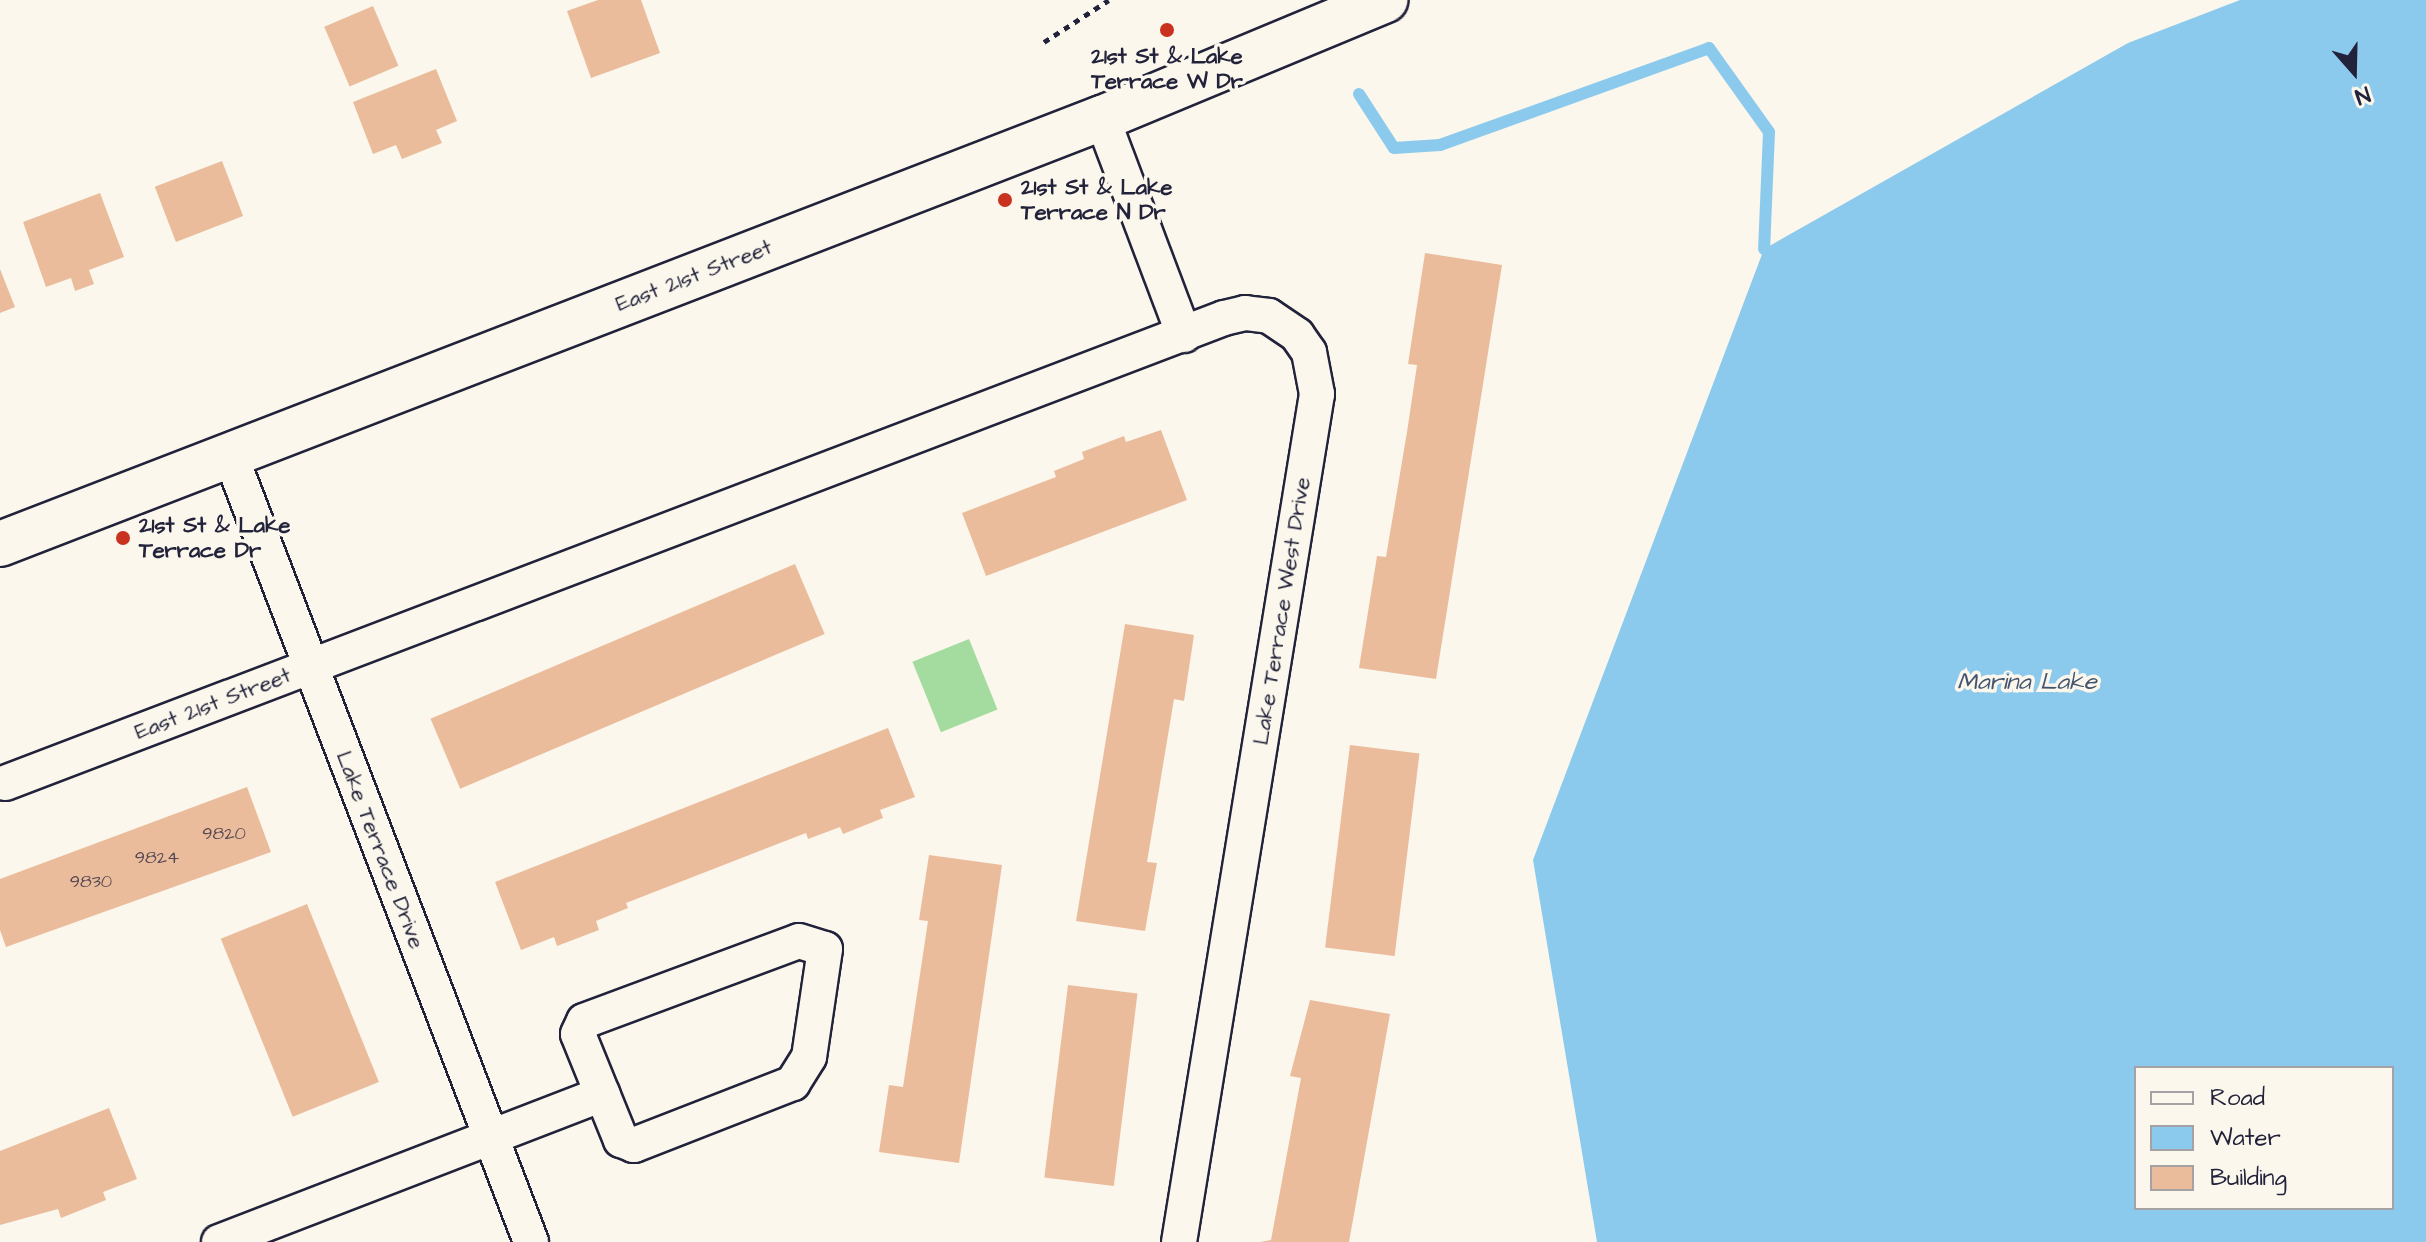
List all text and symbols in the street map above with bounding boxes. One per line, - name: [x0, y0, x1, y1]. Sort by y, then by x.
- marker: 21st St & Lake Terrace W Dr: [1158, 21, 1176, 39]
- north arrow: [2314, 32, 2394, 112]
- place label: 21st St & Lake Terrace W Dr: [1091, 43, 1243, 94]
- text: N: [2351, 78, 2374, 112]
- place label: 21st St & Lake Terrace N Dr: [1021, 174, 1172, 226]
- marker: 21st St & Lake Terrace N Dr: [996, 191, 1014, 209]
- street label: East 21st Street: [612, 234, 776, 318]
- street label: Lake Terrace West Drive: [1248, 475, 1316, 747]
- place label: 21st St & Lake Terrace Dr: [139, 512, 290, 564]
- marker: 21st St & Lake Terrace Dr: [114, 529, 132, 547]
- street label: East 21st Street: [131, 662, 295, 746]
- water label: Marina Lake: [1957, 669, 2097, 697]
- street label: Lake Terrace Drive: [330, 748, 430, 952]
- house number: 9820: [202, 823, 246, 845]
- house number: 9824: [135, 847, 179, 869]
- house number: 9830: [70, 871, 112, 893]
- legend: [2134, 1066, 2394, 1210]
- text: Road: [2210, 1081, 2265, 1115]
- text: Water: [2210, 1121, 2281, 1155]
- text: Building: [2210, 1161, 2287, 1195]

